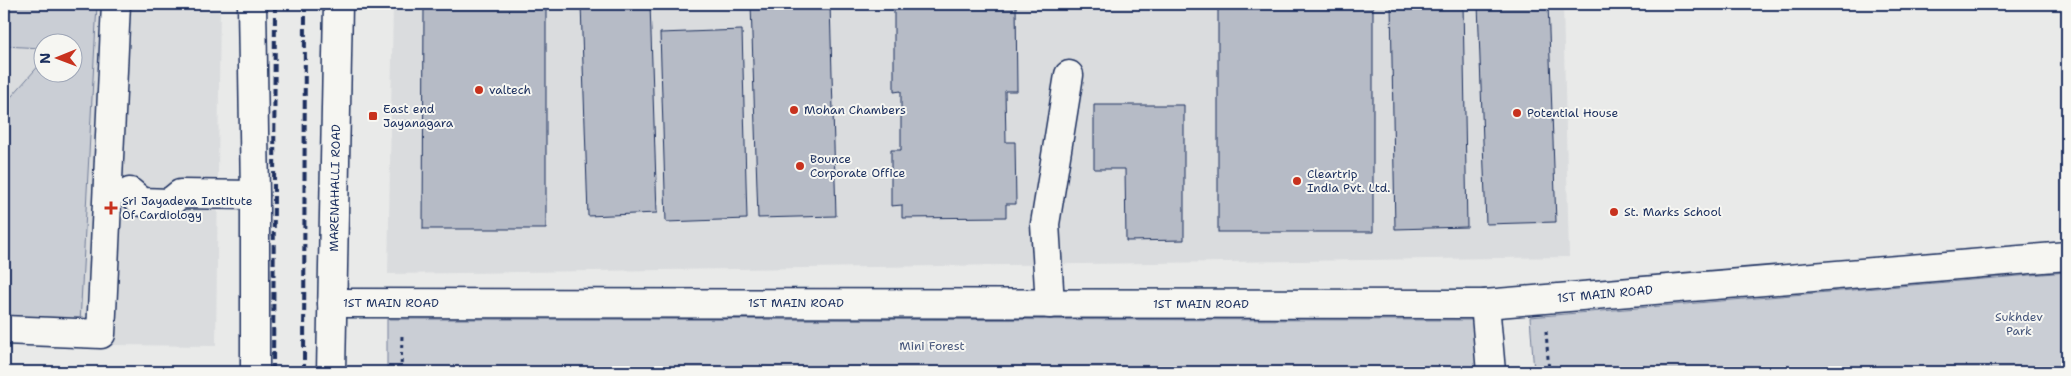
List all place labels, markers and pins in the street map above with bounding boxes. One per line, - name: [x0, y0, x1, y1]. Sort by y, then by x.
- place label: valtech: [489, 82, 531, 98]
- marker: valtech: [473, 84, 485, 96]
- place label: East end Jayanagara: [383, 101, 454, 131]
- place label: Mohan Chambers: [804, 102, 906, 118]
- marker: Mohan Chambers: [788, 104, 800, 116]
- place label: Potential House: [1527, 105, 1618, 121]
- marker: Potential House: [1511, 107, 1523, 119]
- marker: East end Jayanagara: [367, 110, 379, 122]
- place label: Bounce Corporate Office: [810, 151, 906, 181]
- marker: Bounce Corporate Office: [794, 160, 806, 172]
- place label: Cleartrip India Pvt. Ltd.: [1307, 166, 1390, 196]
- marker: Cleartrip India Pvt. Ltd.: [1291, 175, 1303, 187]
- place label: Sri Jayadeva Institute Of Cardiology: [122, 193, 253, 223]
- marker: Sri Jayadeva Institute Of Cardiology: [104, 201, 118, 215]
- place label: St. Marks School: [1624, 204, 1722, 220]
- marker: St. Marks School: [1608, 206, 1620, 218]

